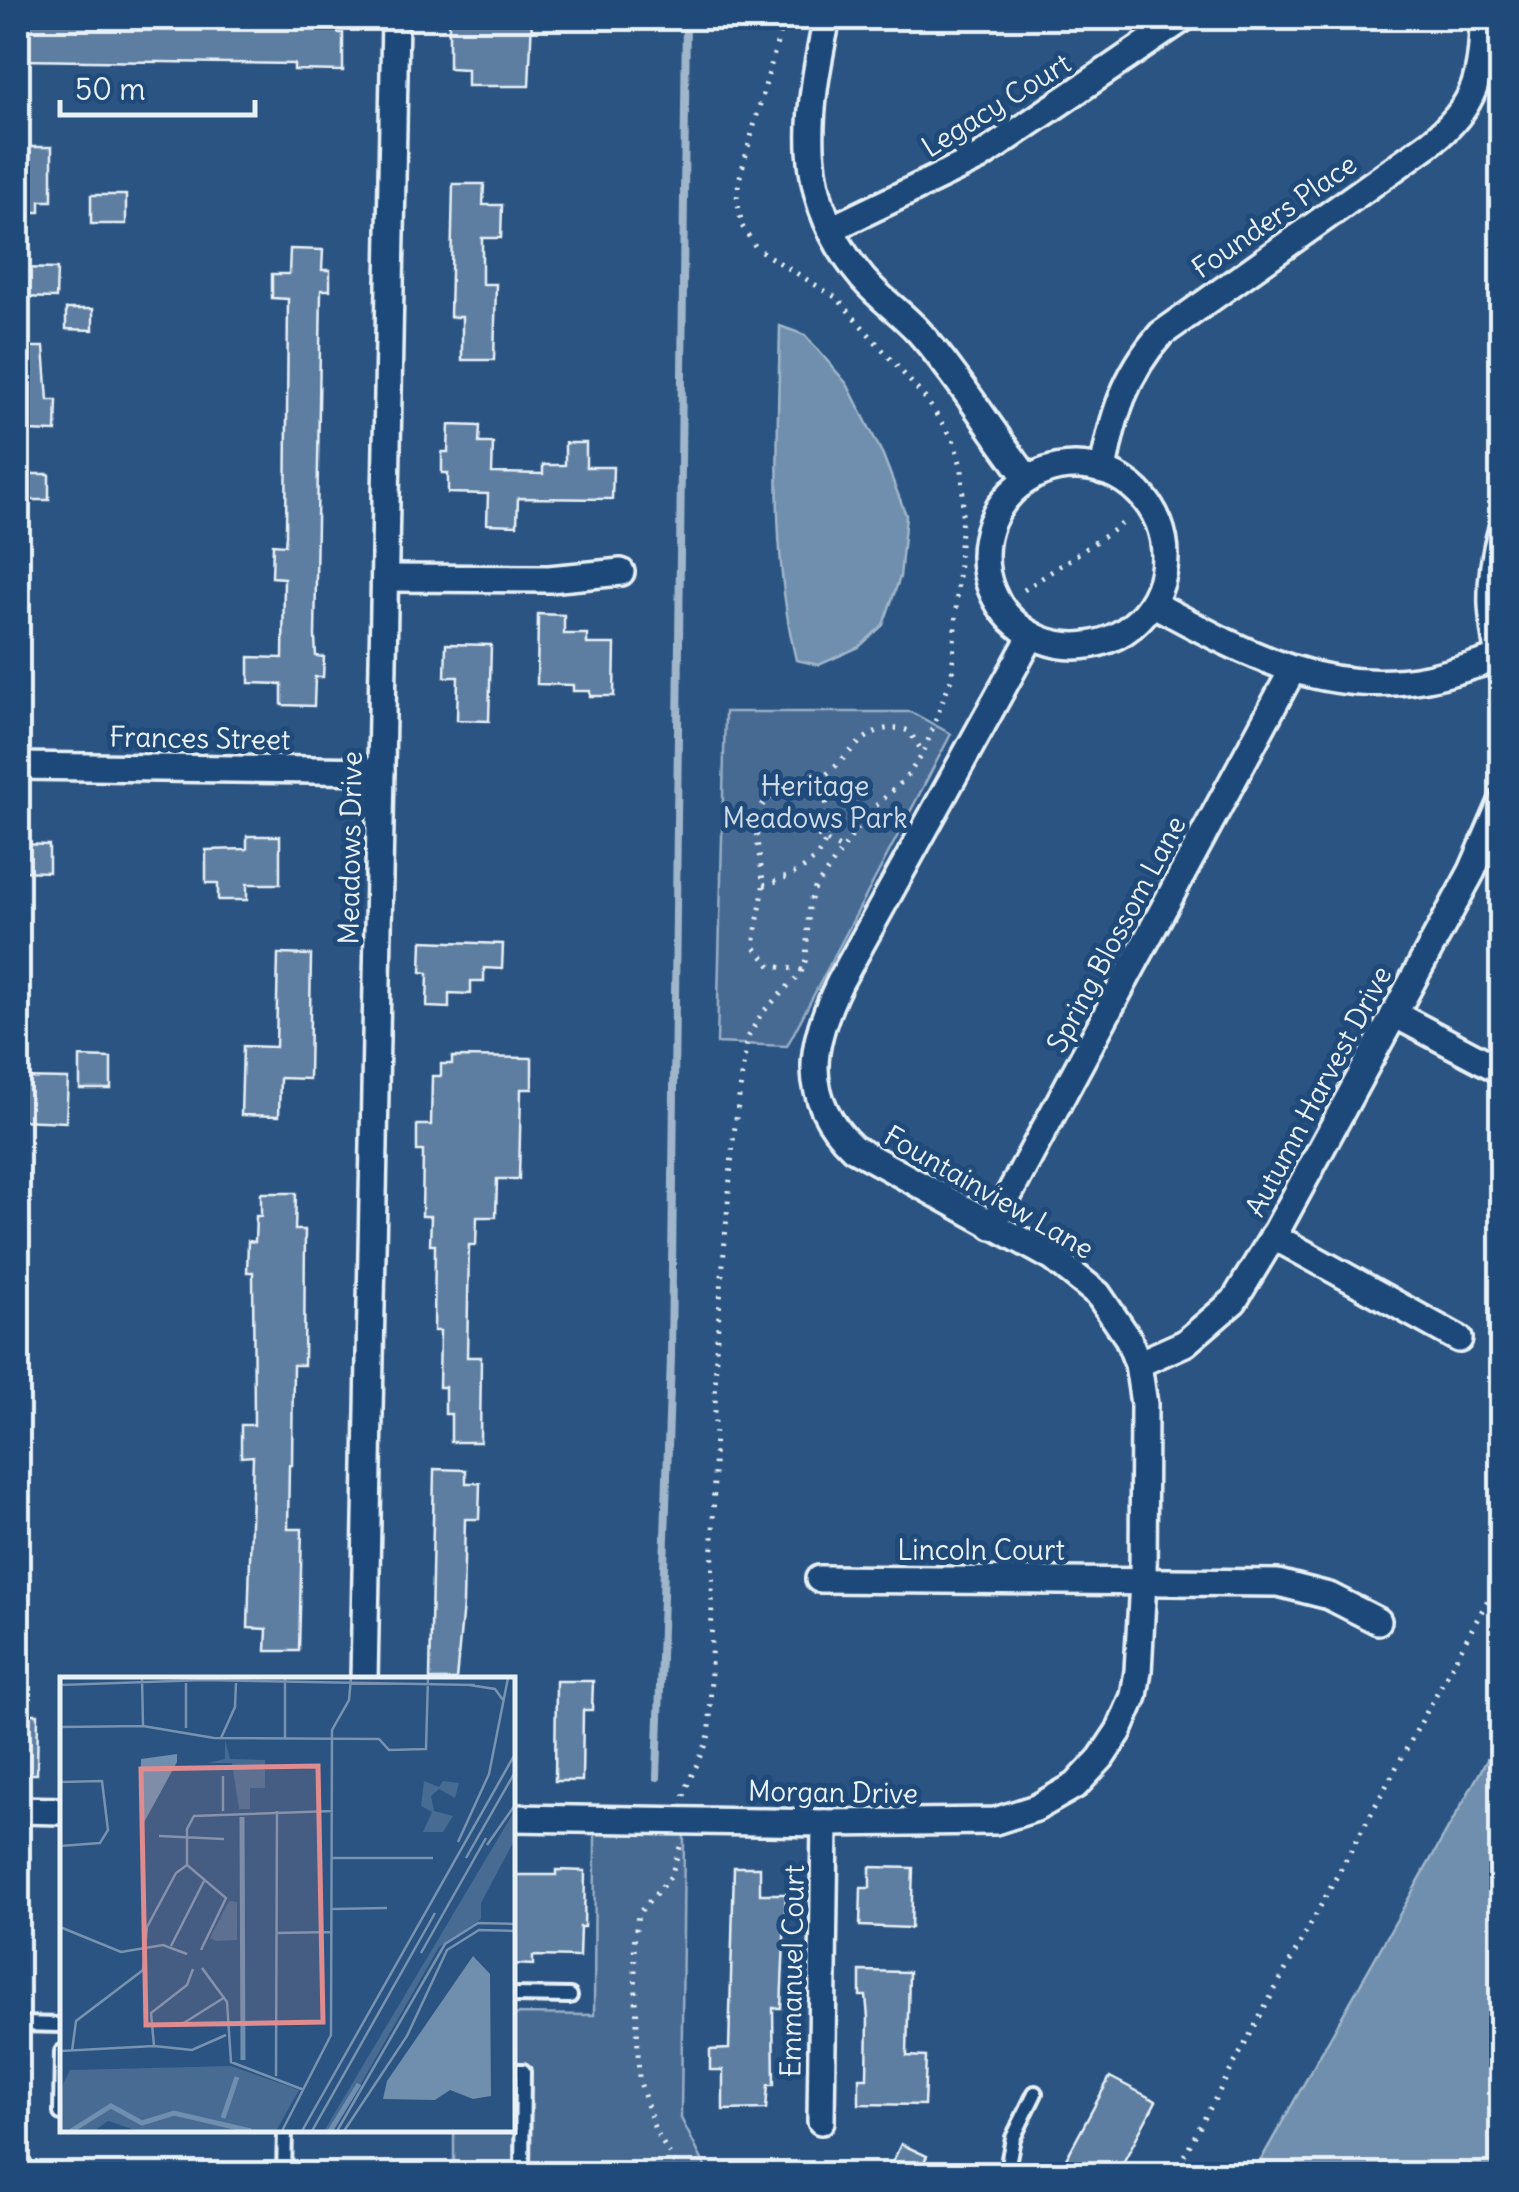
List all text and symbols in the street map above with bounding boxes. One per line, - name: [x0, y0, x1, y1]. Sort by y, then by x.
- street label: Legacy Court: [915, 45, 1077, 165]
- scale bar: [60, 55, 255, 117]
- text: 50 m: [75, 70, 145, 108]
- street label: Founders Place: [1185, 146, 1363, 286]
- street label: Frances Street: [109, 718, 291, 758]
- street label: Meadows Drive: [330, 751, 370, 945]
- park label: Heritage Meadows Park: [723, 768, 907, 836]
- street label: Spring Blossom Lane: [1038, 810, 1194, 1058]
- street label: Autumn Harvest Drive: [1237, 959, 1399, 1223]
- street label: Fountainview Lane: [878, 1117, 1100, 1267]
- street label: Lincoln Court: [897, 1532, 1065, 1568]
- inset map: [60, 1677, 515, 2132]
- street label: Morgan Drive: [748, 1773, 918, 1811]
- street label: Emmanuel Court: [772, 1864, 812, 2078]

